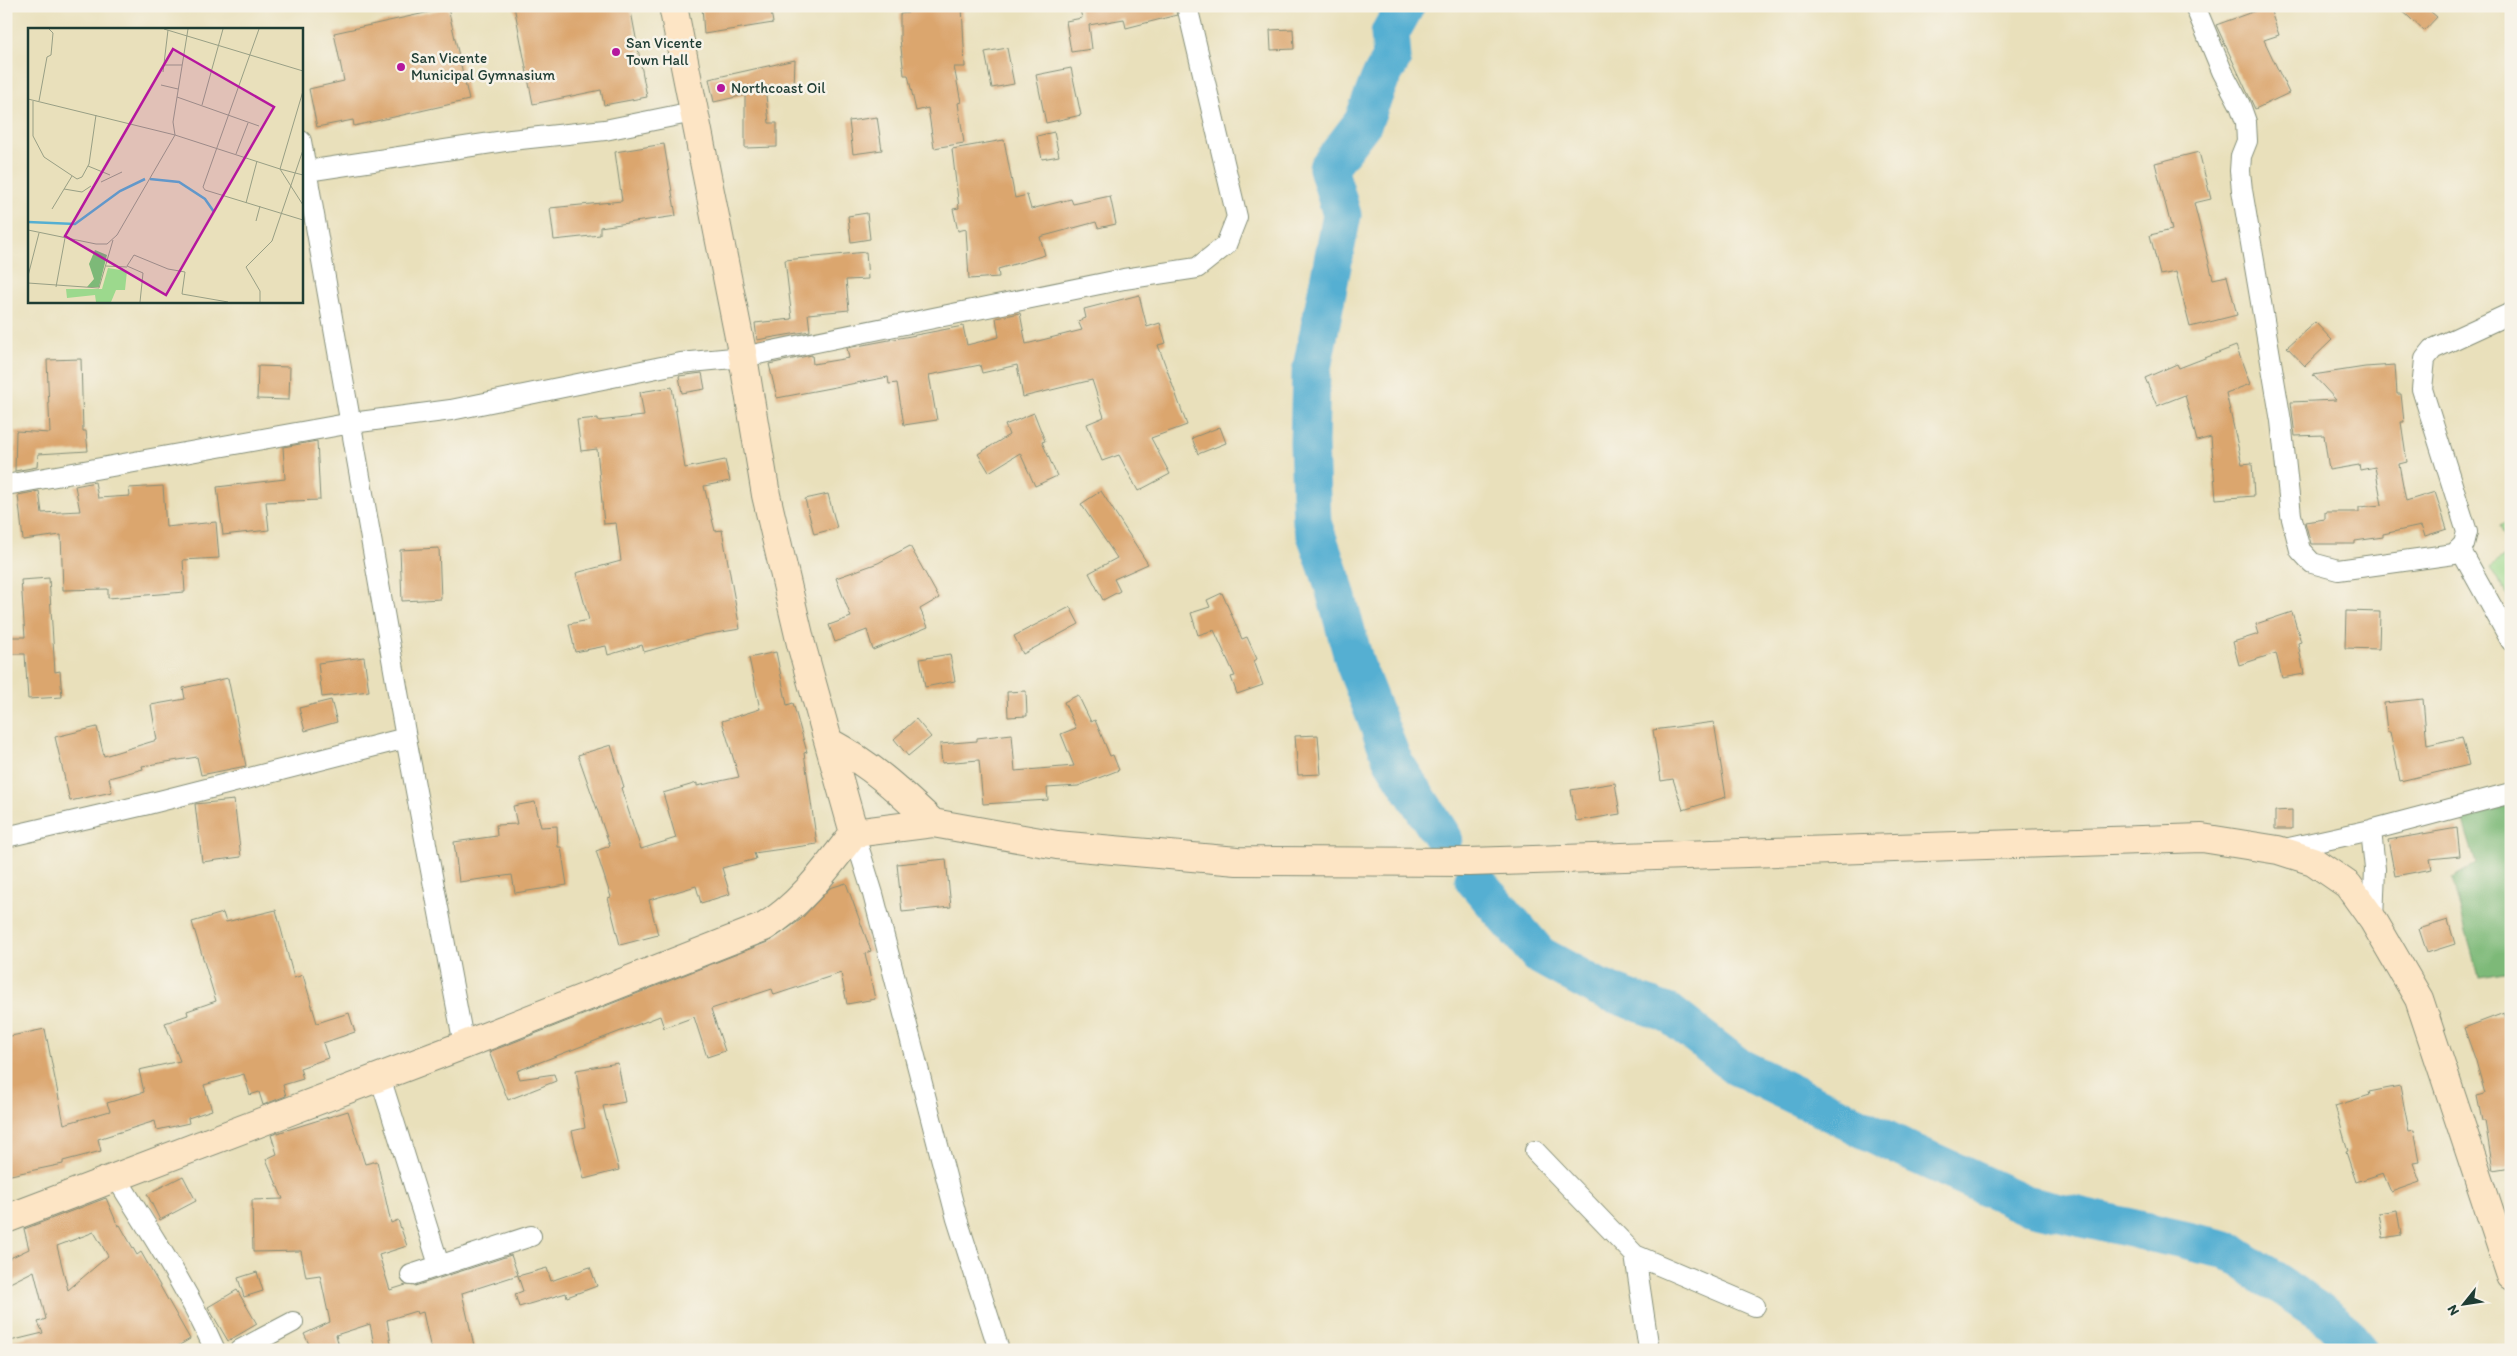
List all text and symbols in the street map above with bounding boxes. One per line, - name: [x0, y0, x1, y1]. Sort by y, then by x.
- inset map: [28, 28, 302, 302]
- place label: San Vicente Town Hall: [626, 34, 702, 69]
- marker: San Vicente Town Hall: [610, 46, 622, 58]
- place label: San Vicente Municipal Gymnasium: [411, 49, 556, 84]
- marker: San Vicente Municipal Gymnasium: [395, 61, 407, 73]
- place label: Northcoast Oil: [731, 79, 826, 97]
- marker: Northcoast Oil: [715, 82, 727, 94]
- north arrow: [2440, 1278, 2490, 1328]
- text: N: [2443, 1302, 2463, 1319]

